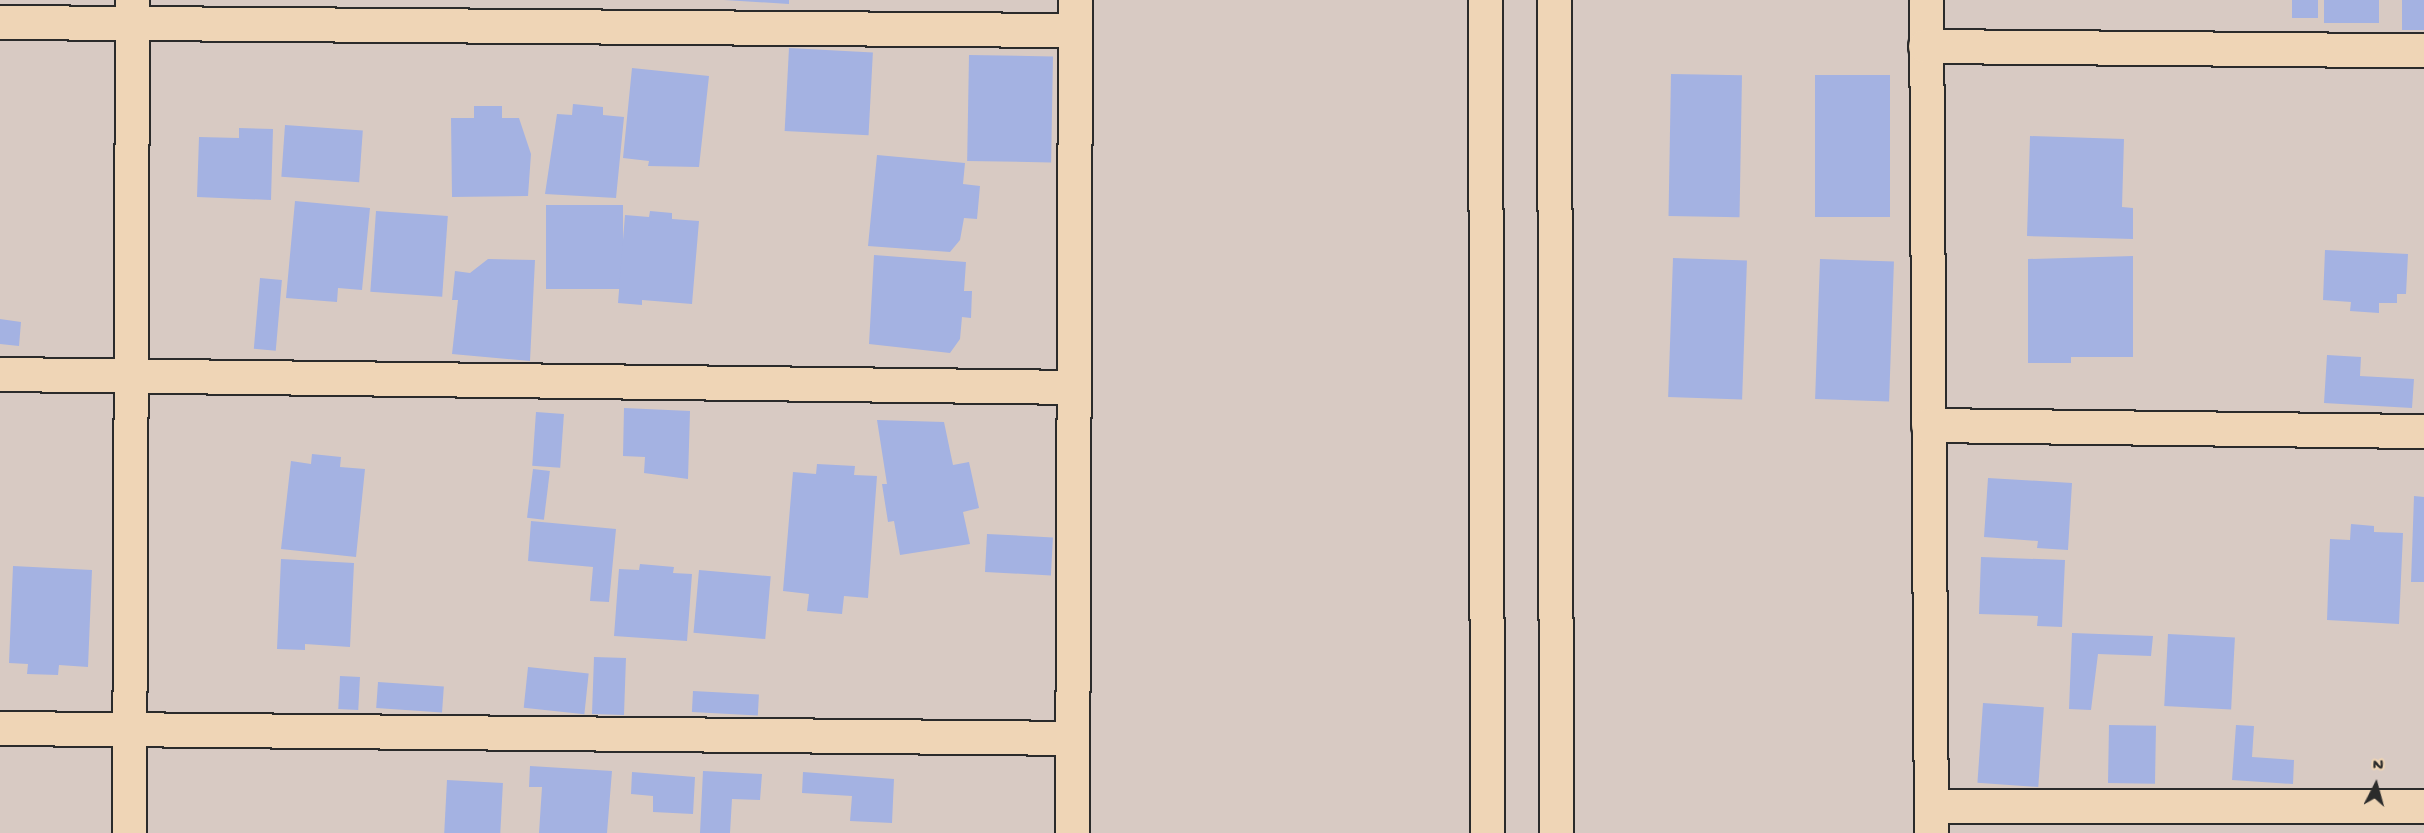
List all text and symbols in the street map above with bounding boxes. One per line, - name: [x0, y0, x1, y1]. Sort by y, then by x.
- north arrow: [2346, 755, 2406, 815]
- text: N: [2372, 757, 2384, 777]

